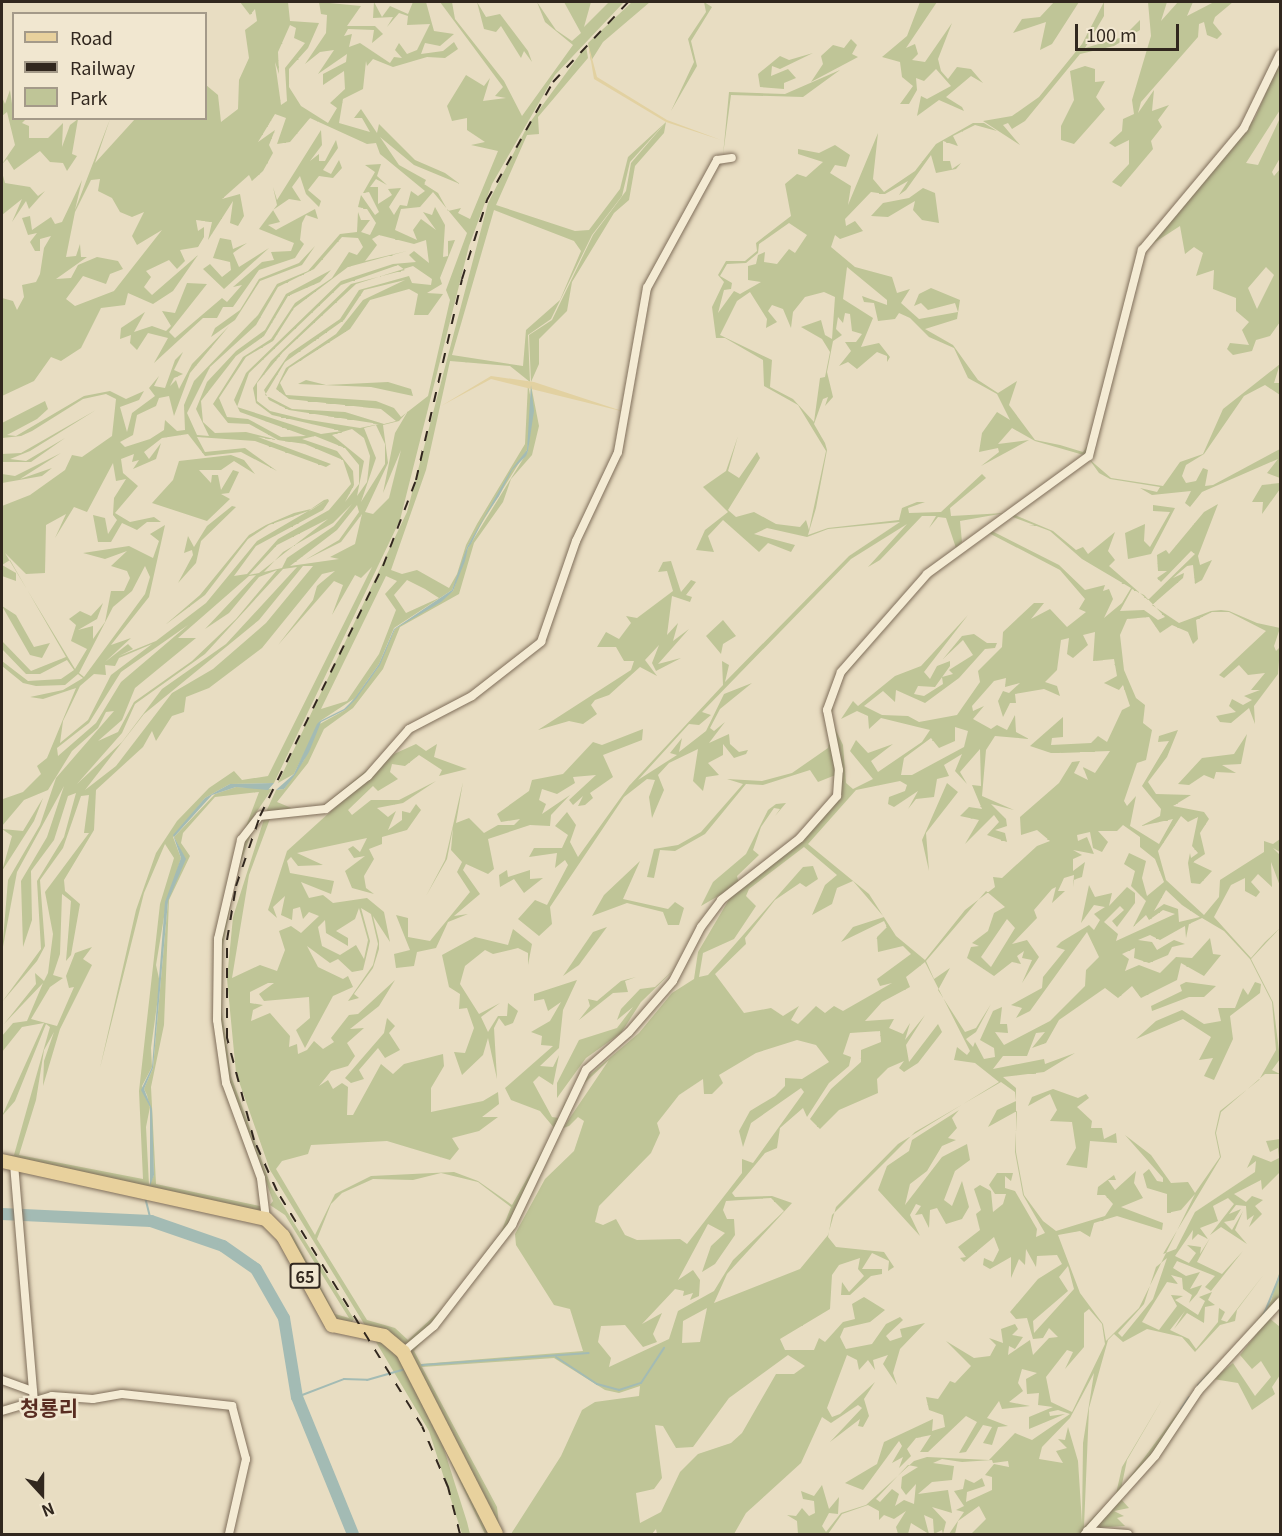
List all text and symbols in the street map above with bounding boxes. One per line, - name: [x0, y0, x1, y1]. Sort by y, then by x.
- legend: [12, 12, 207, 120]
- scale bar: [1078, 12, 1182, 50]
- text: 100 m: [1086, 21, 1137, 47]
- text: Road: [70, 24, 113, 50]
- text: Railway: [70, 54, 135, 80]
- text: Park: [70, 84, 108, 110]
- road number: 65: [288, 1263, 322, 1289]
- district label: 청룡리: [20, 1394, 78, 1420]
- north arrow: [12, 1464, 72, 1524]
- text: N: [39, 1497, 58, 1524]

